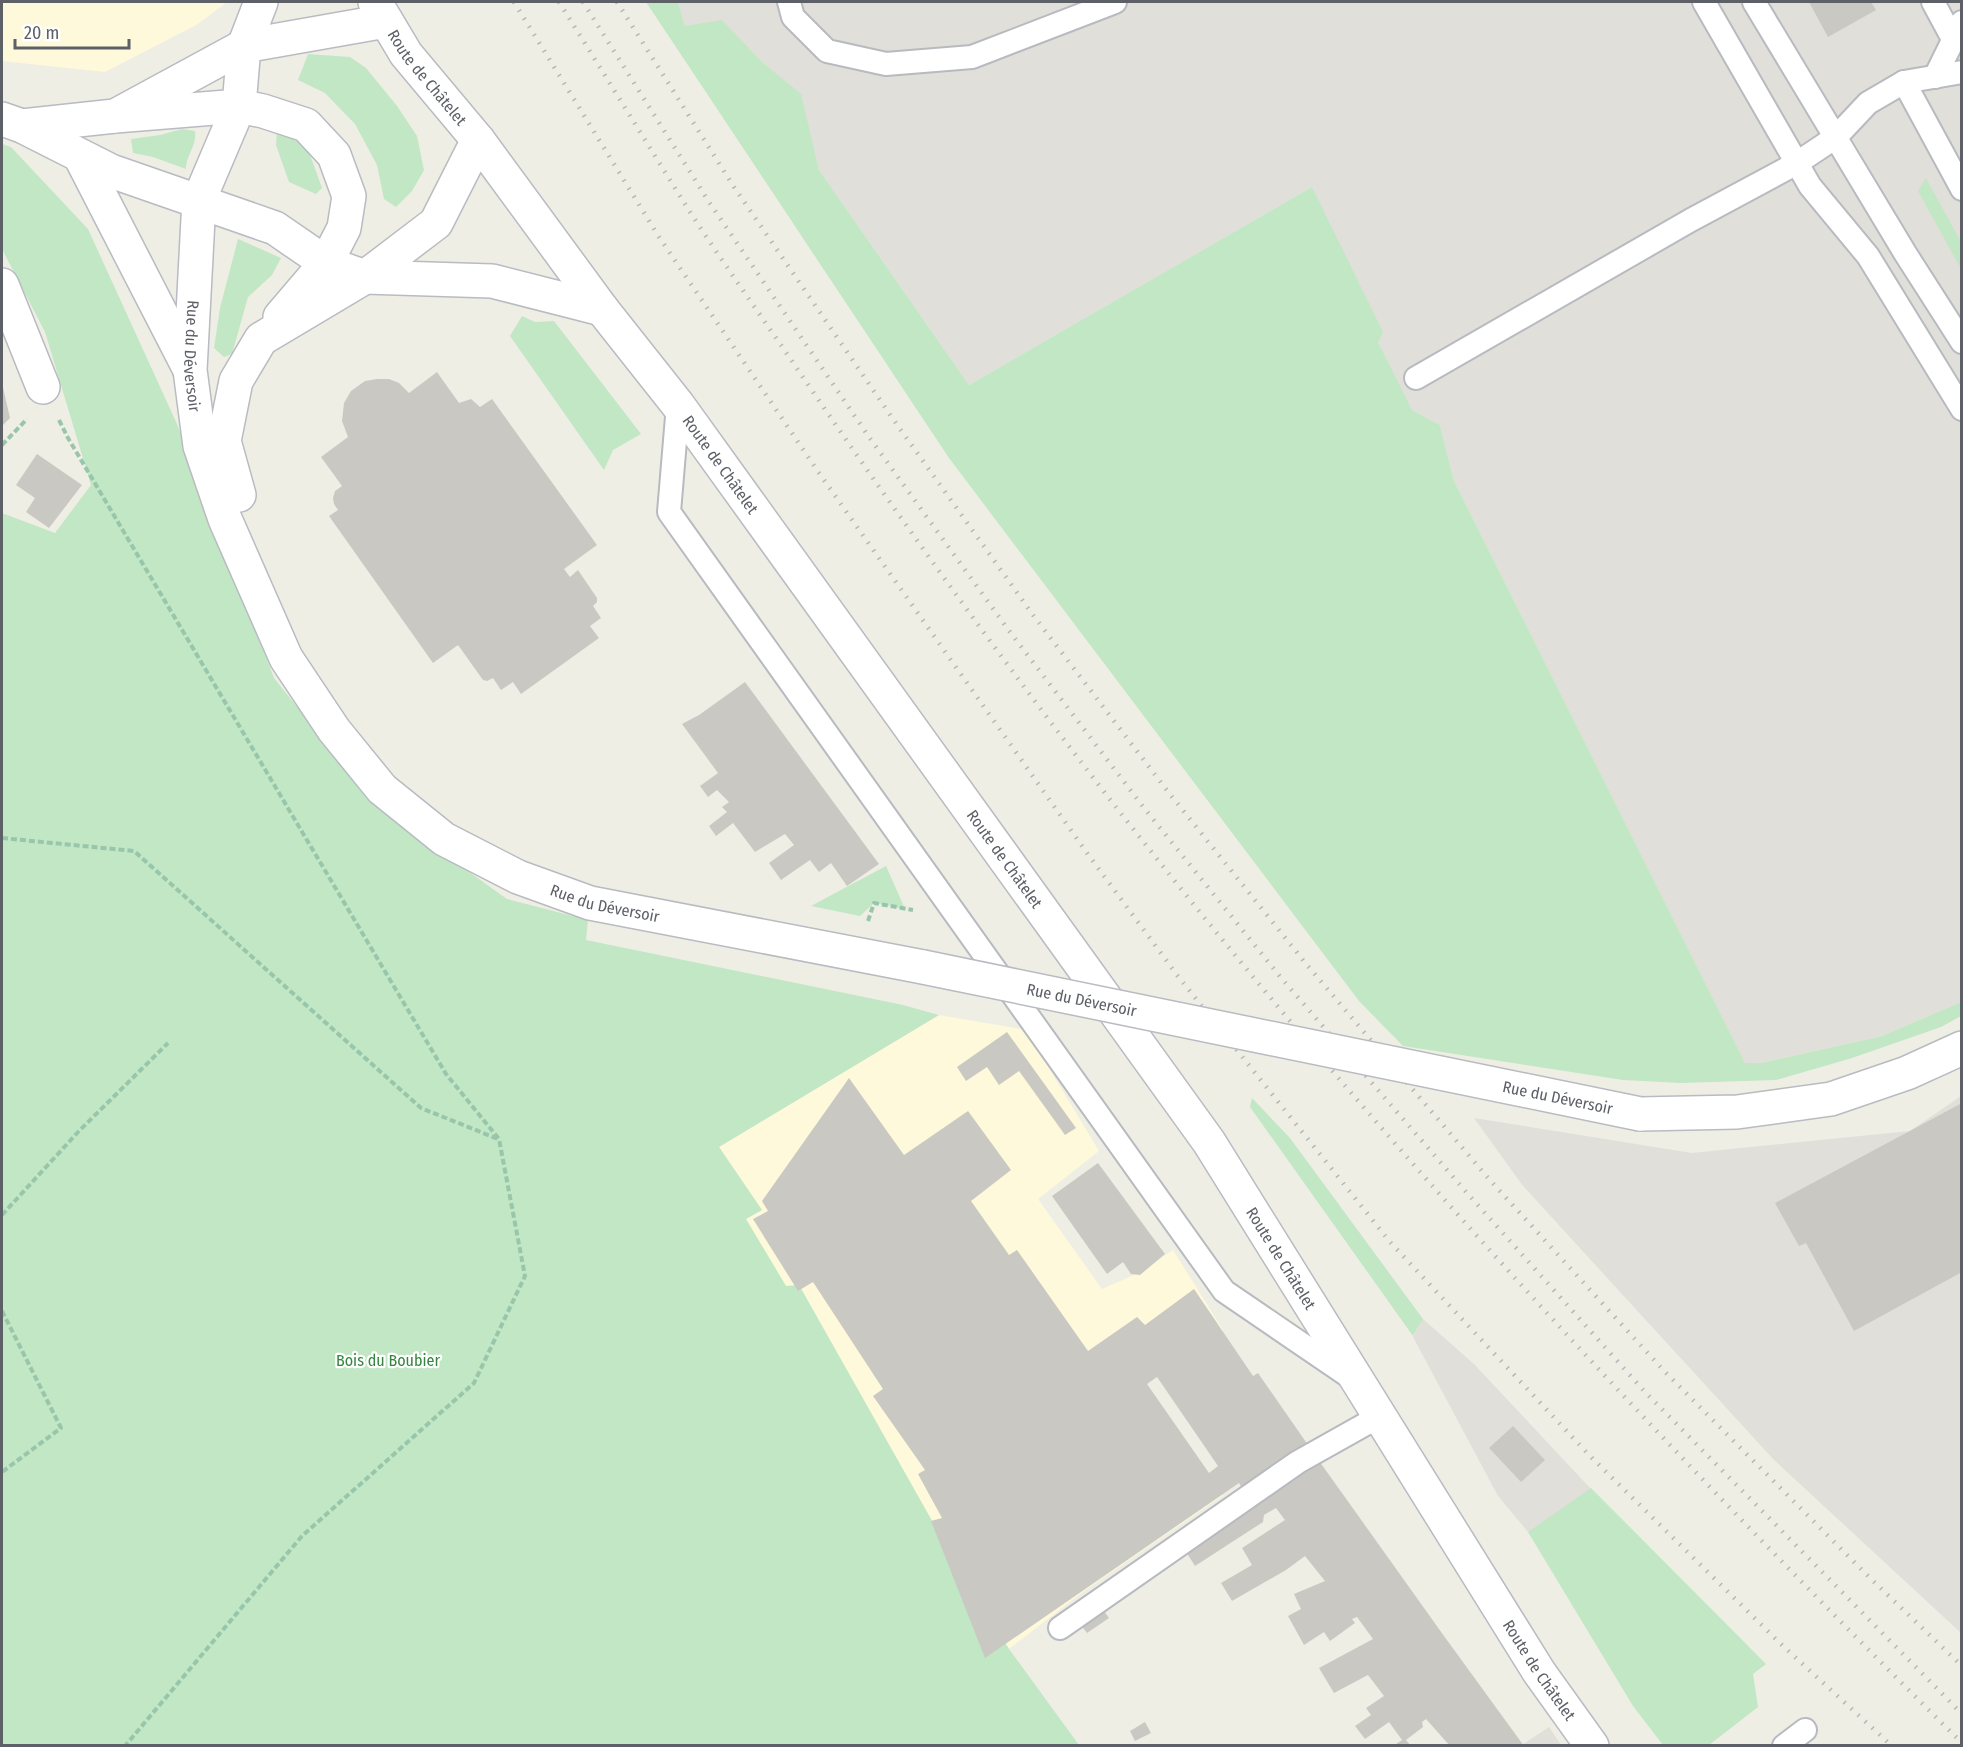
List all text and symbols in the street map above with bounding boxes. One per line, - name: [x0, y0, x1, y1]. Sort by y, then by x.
- scale bar: [15, 12, 129, 50]
- text: 20 m: [24, 22, 59, 44]
- street label: Route de Châtelet: [384, 26, 471, 130]
- street label: Rue du Déversoir: [180, 300, 204, 414]
- street label: Route de Châtelet: [679, 412, 763, 518]
- street label: Route de Châtelet: [963, 806, 1047, 913]
- street label: Rue du Déversoir: [548, 881, 661, 926]
- street label: Rue du Déversoir: [1025, 979, 1139, 1021]
- street label: Rue du Déversoir: [1501, 1077, 1615, 1118]
- street label: Route de Châtelet: [1242, 1204, 1320, 1314]
- park label: Bois du Boubier: [336, 1351, 440, 1370]
- street label: Route de Châtelet: [1499, 1616, 1580, 1725]

